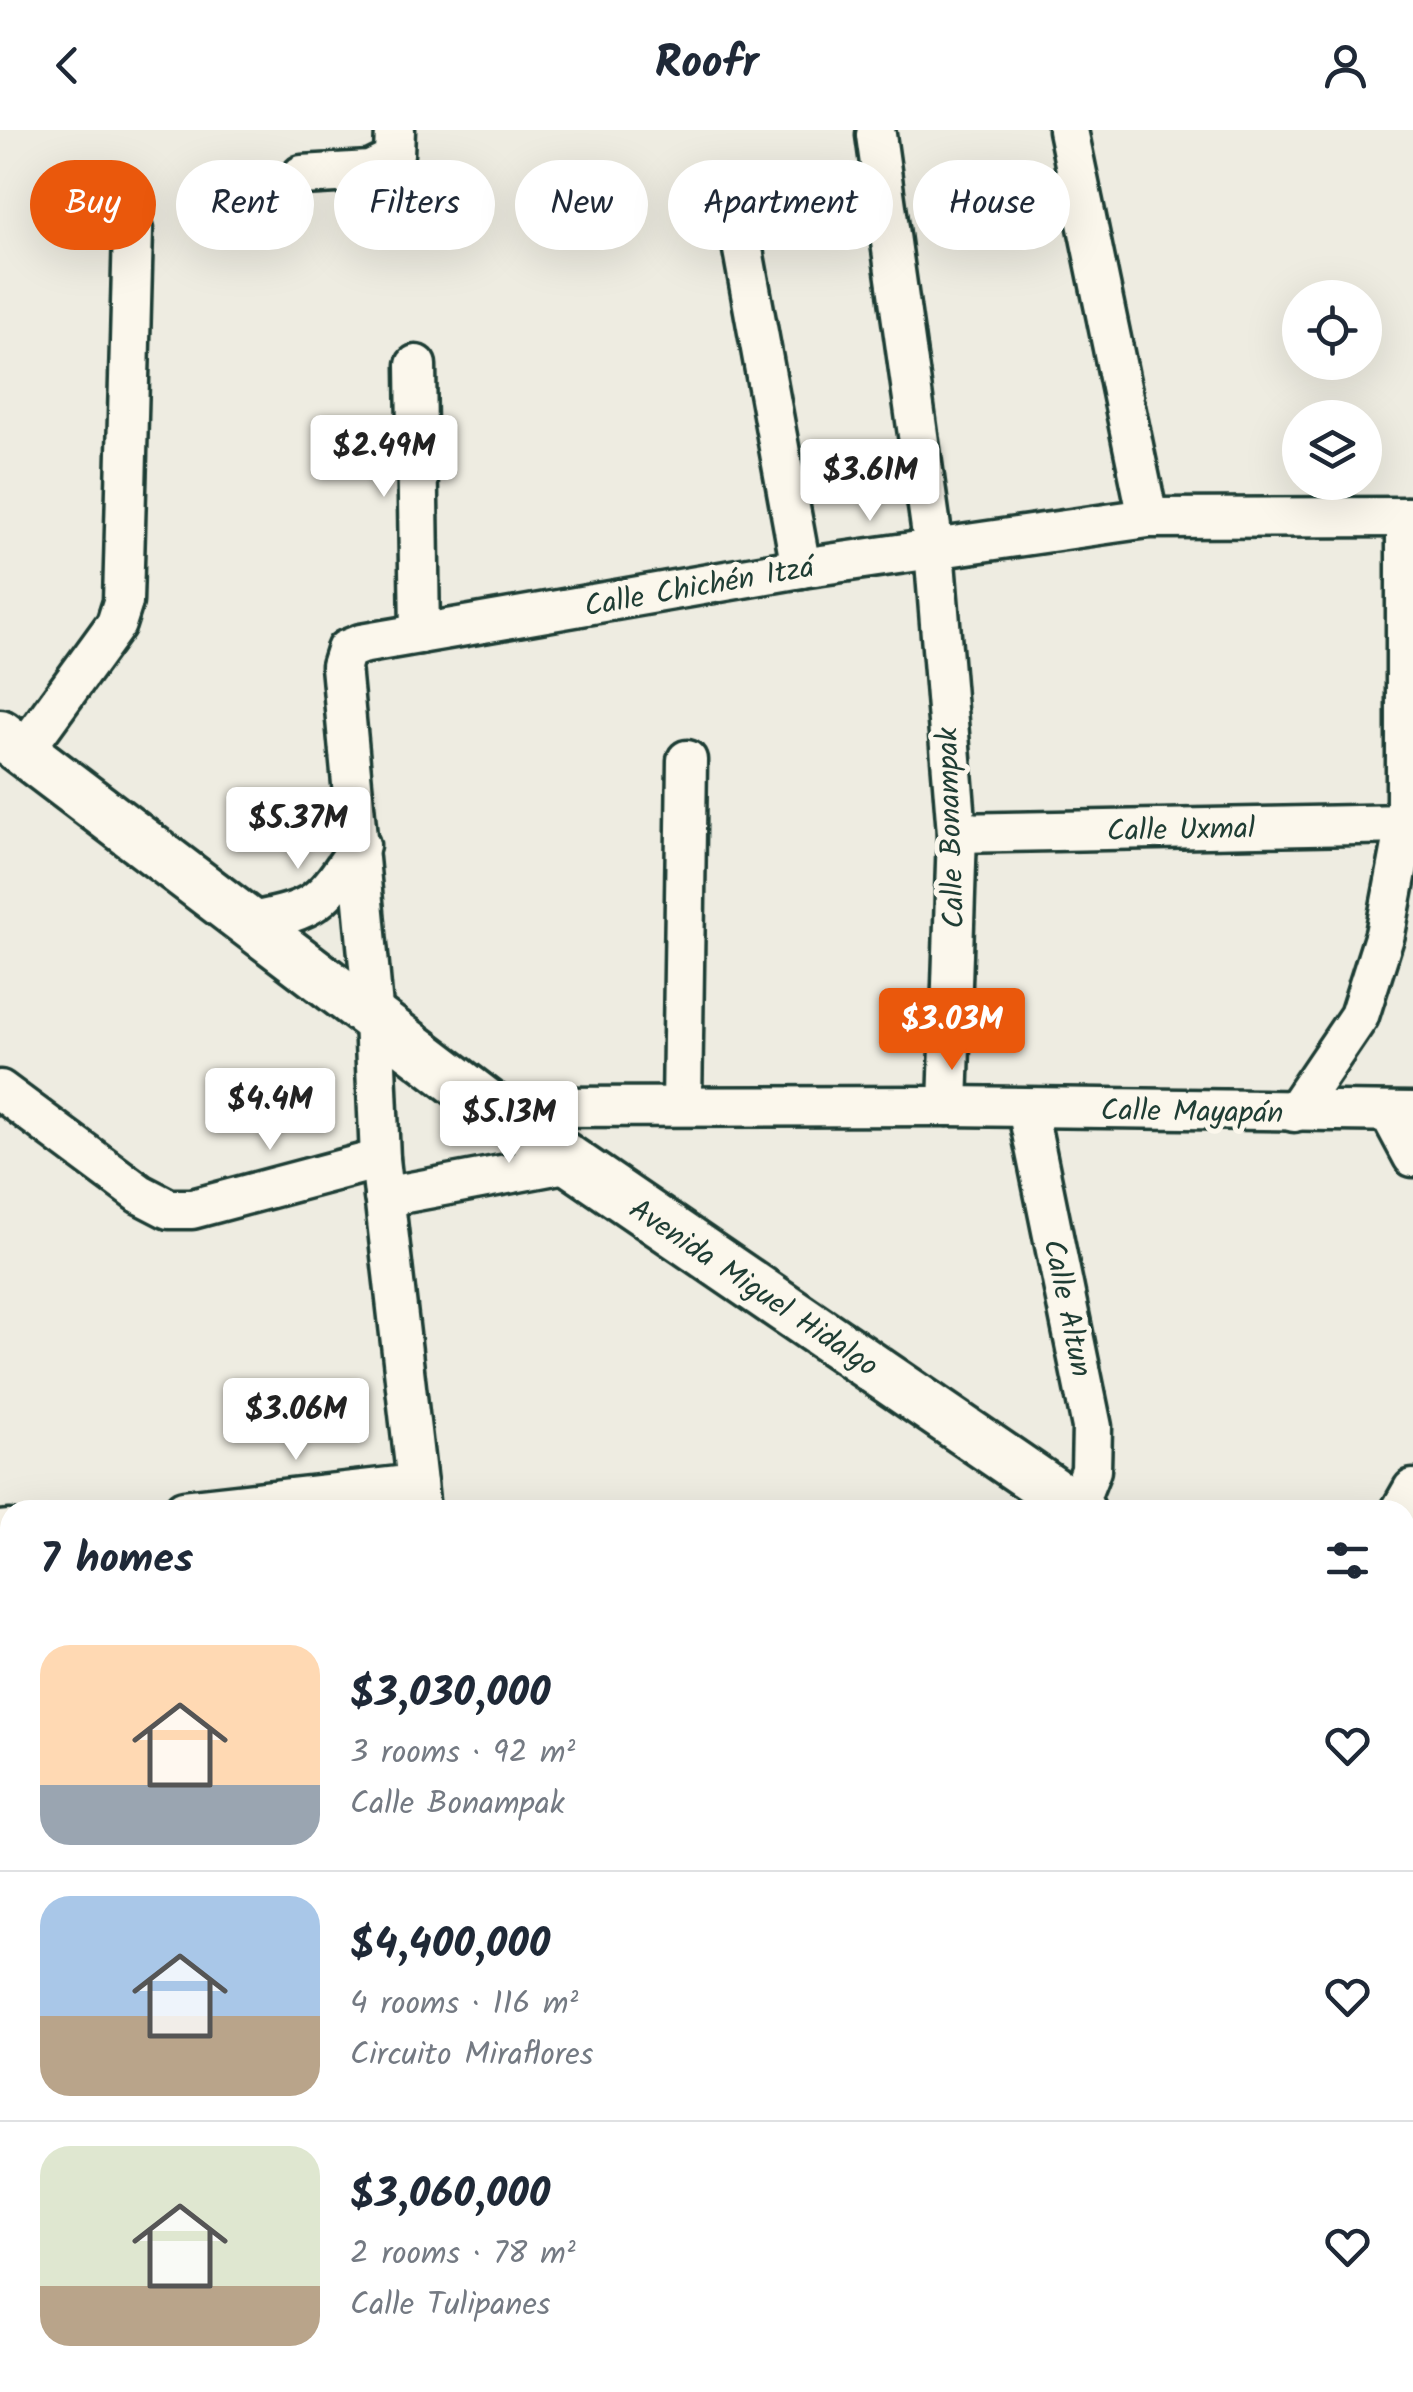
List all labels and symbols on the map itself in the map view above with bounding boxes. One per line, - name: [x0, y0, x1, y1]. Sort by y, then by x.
- pin: $2.49M: [303, 415, 465, 500]
- pin: $3.61M: [789, 439, 951, 524]
- street label: Calle Chichén Itzá: [581, 544, 821, 632]
- street label: Calle Bonampak: [924, 726, 979, 929]
- pin: $5.37M: [217, 787, 379, 872]
- street label: Calle Uxmal: [1106, 806, 1256, 856]
- pin: $3.03M: [871, 988, 1033, 1073]
- pin: $4.4M: [200, 1068, 340, 1153]
- pin: $5.13M: [428, 1081, 590, 1166]
- street label: Calle Mayapán: [1100, 1087, 1284, 1139]
- street label: Avenida Miguel Hidalgo: [618, 1187, 888, 1390]
- street label: Calle Altun: [1028, 1235, 1104, 1382]
- pin: $3.06M: [215, 1378, 377, 1463]

